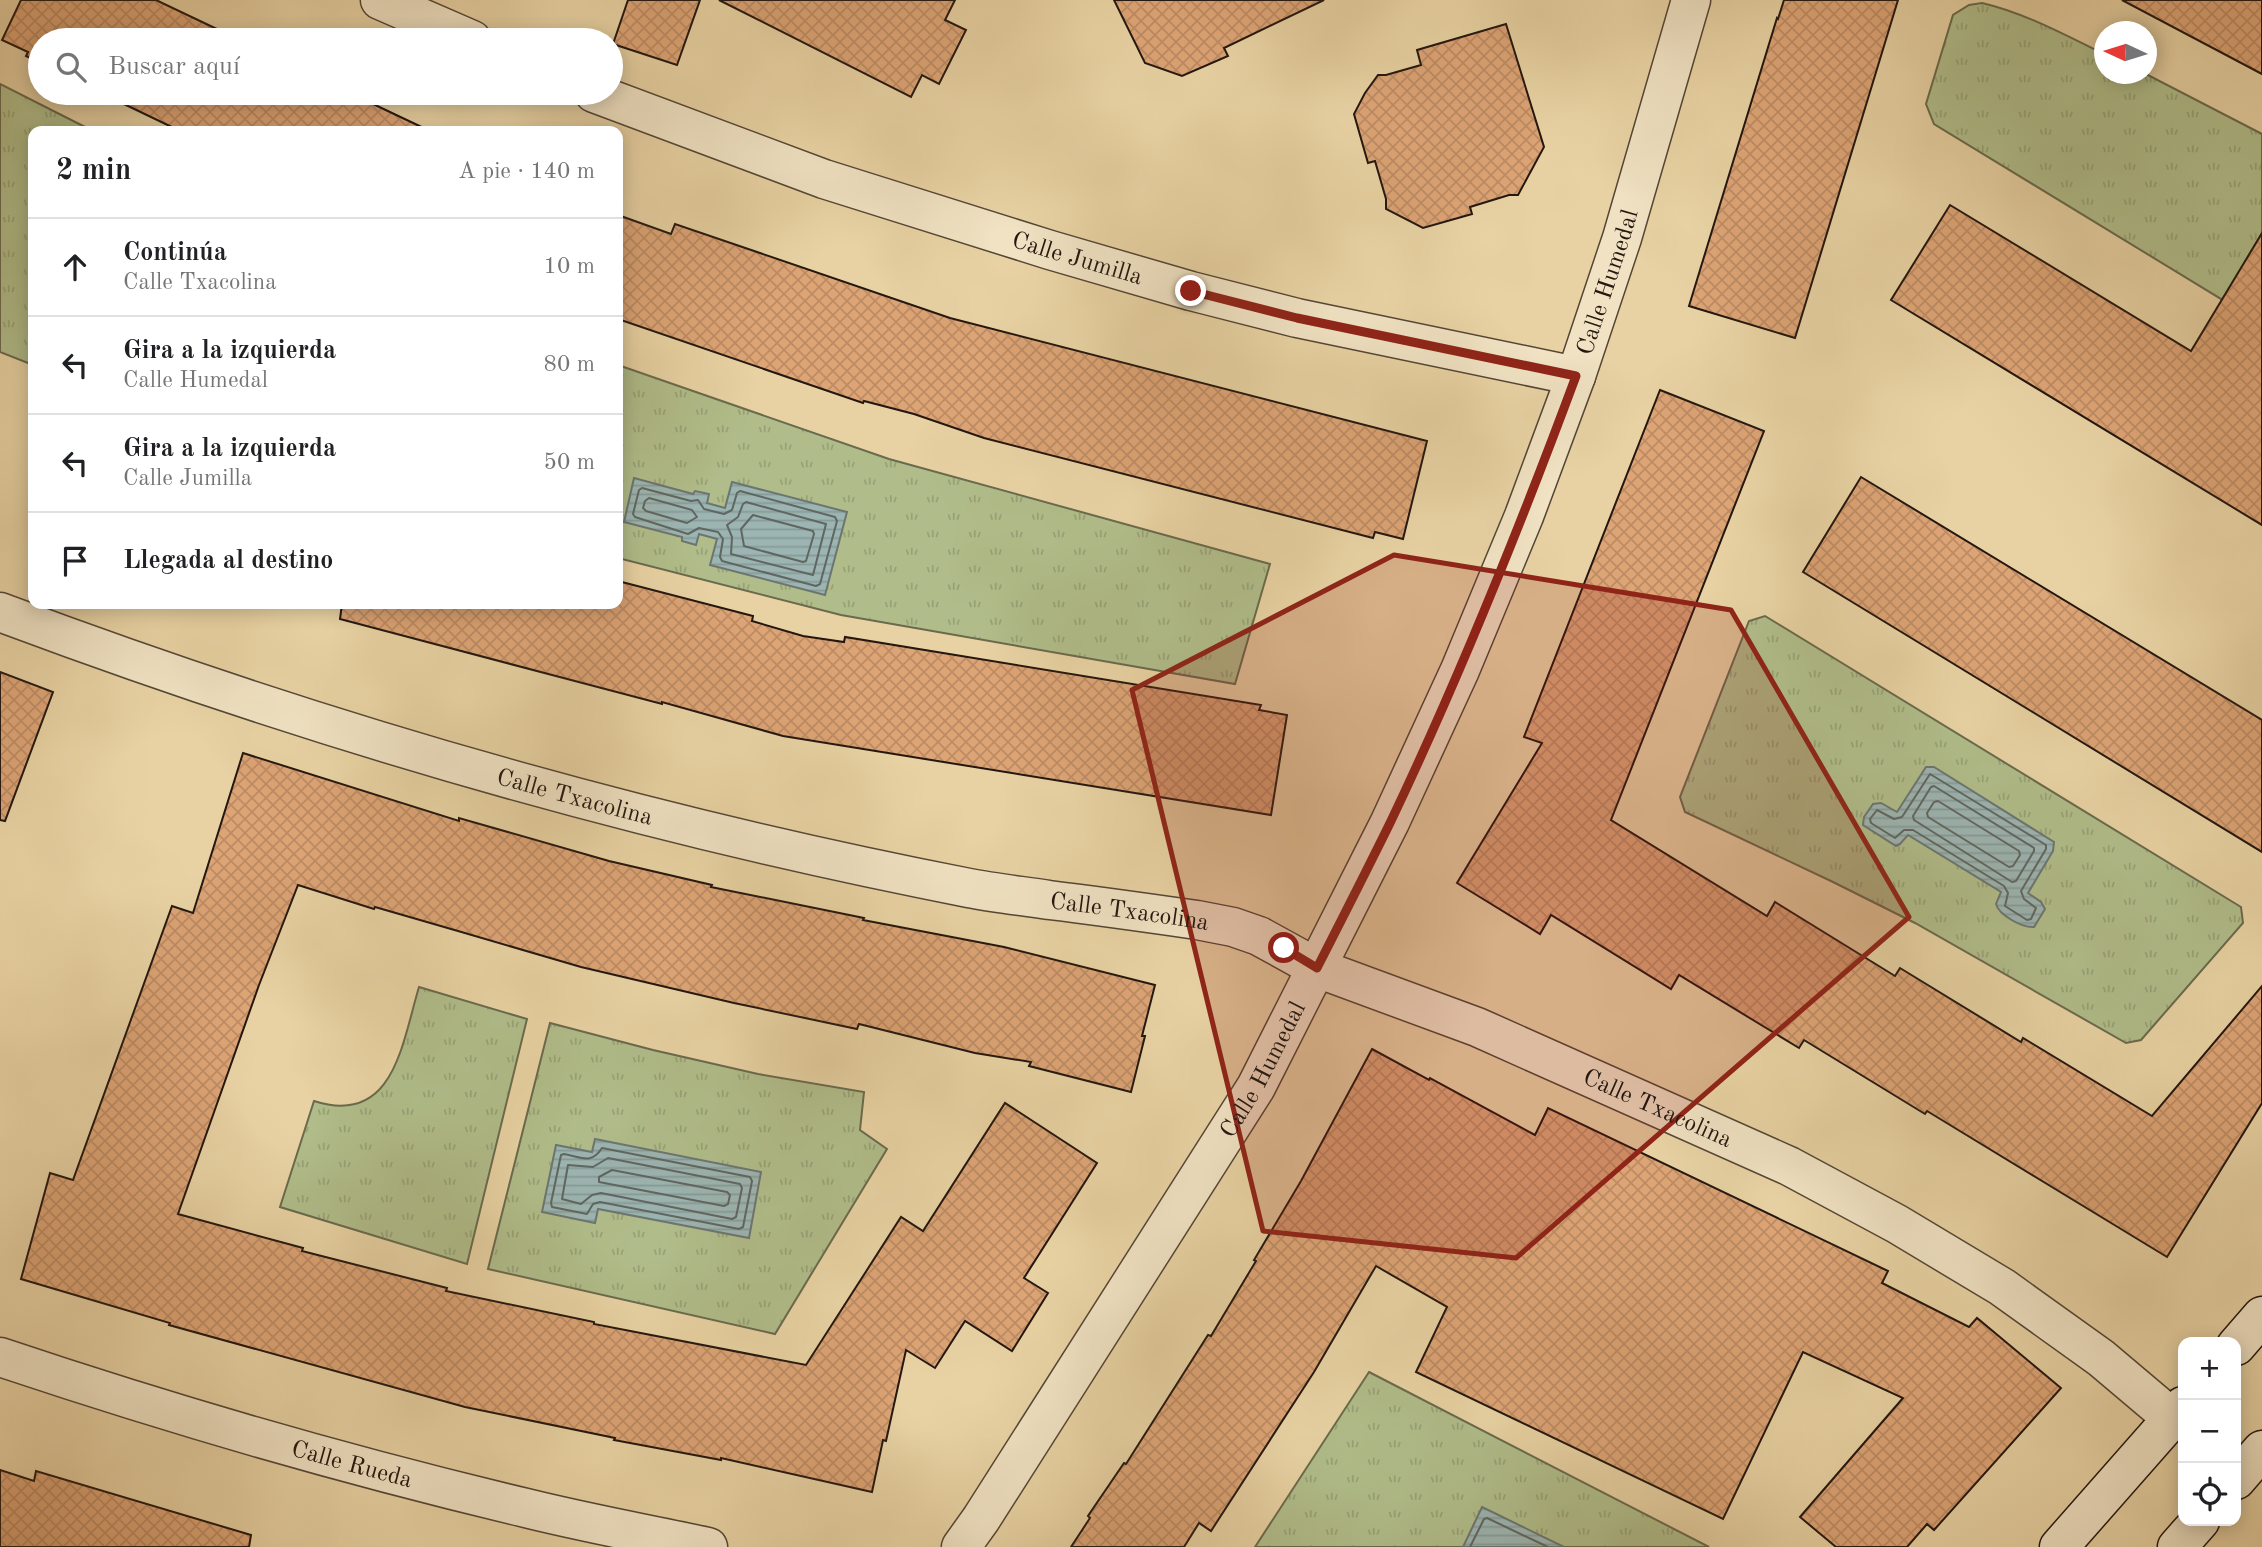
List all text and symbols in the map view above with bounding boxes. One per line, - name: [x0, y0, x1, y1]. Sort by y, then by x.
- north arrow: [2094, 21, 2157, 84]
- search box: [28, 28, 623, 105]
- icon: search: [52, 48, 90, 86]
- text: Buscar aquí: [108, 54, 240, 80]
- text: 2 min: [56, 156, 131, 186]
- text: A pie · 140 m: [458, 160, 595, 183]
- street label: Calle Humedal: [1574, 207, 1644, 358]
- street label: Calle Jumilla: [1009, 229, 1145, 290]
- text: Continúa: [123, 240, 227, 266]
- icon: ahead: [56, 248, 94, 286]
- text: 10 m: [544, 255, 595, 278]
- text: Calle Txacolina: [123, 271, 277, 294]
- route end: [1175, 275, 1206, 306]
- text: Gira a la izquierda: [123, 338, 336, 364]
- icon: left: [56, 346, 94, 384]
- text: 80 m: [544, 353, 595, 376]
- text: Calle Humedal: [123, 369, 268, 392]
- text: Gira a la izquierda: [123, 436, 336, 462]
- icon: left: [56, 444, 94, 482]
- text: 50 m: [544, 451, 595, 474]
- text: Calle Jumilla: [123, 467, 252, 490]
- icon: arrive: [56, 542, 94, 580]
- text: Llegada al destino: [123, 548, 333, 574]
- street label: Calle Txacolina: [494, 766, 655, 831]
- street label: Calle Txacolina: [1049, 890, 1211, 936]
- route start: [1268, 932, 1299, 963]
- street label: Calle Humedal: [1217, 998, 1311, 1143]
- street label: Calle Txacolina: [1579, 1066, 1735, 1153]
- map controls: [2178, 1337, 2241, 1526]
- button: +: [2178, 1337, 2241, 1400]
- button: −: [2178, 1400, 2241, 1463]
- street label: Calle Rueda: [288, 1438, 415, 1493]
- button: locate: [2178, 1463, 2241, 1526]

